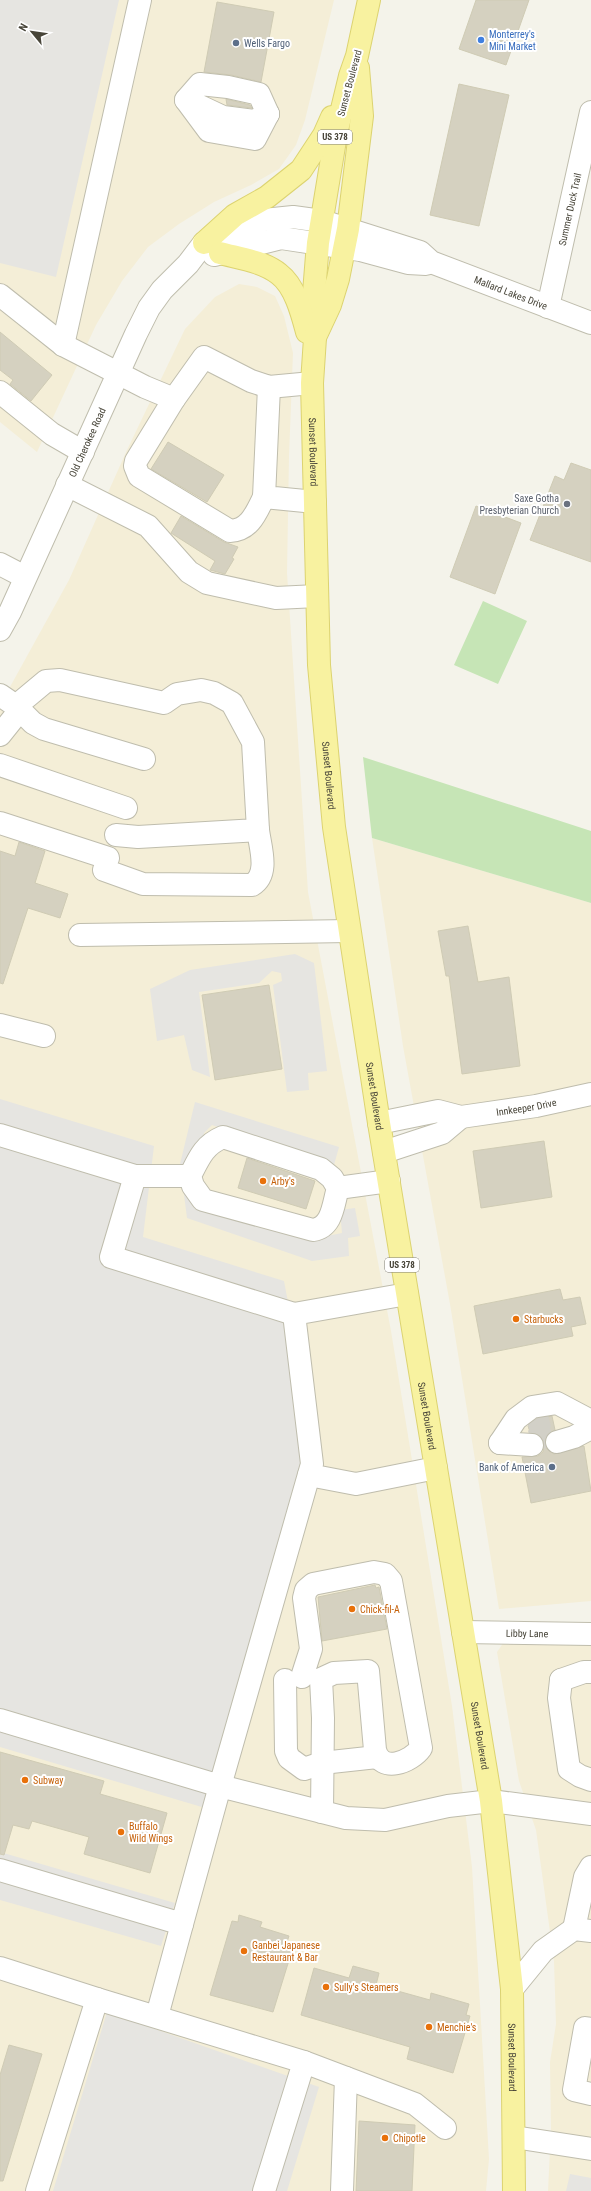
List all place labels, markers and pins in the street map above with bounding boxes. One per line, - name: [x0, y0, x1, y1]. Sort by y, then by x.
- place label: Monterrey's Mini Market: [489, 29, 536, 52]
- marker: Monterrey's Mini Market: [476, 35, 486, 45]
- marker: Wells Fargo: [231, 38, 241, 48]
- place label: Wells Fargo: [244, 38, 290, 49]
- place label: Saxe Gotha Presbyterian Church: [480, 493, 559, 516]
- marker: Saxe Gotha Presbyterian Church: [562, 499, 572, 509]
- marker: Arby's: [258, 1176, 268, 1186]
- place label: Arby's: [271, 1176, 295, 1187]
- marker: Starbucks: [511, 1314, 521, 1324]
- place label: Starbucks: [524, 1314, 564, 1325]
- place label: Bank of America: [479, 1462, 544, 1473]
- marker: Bank of America: [547, 1462, 557, 1472]
- marker: Chick-fil-A: [347, 1604, 357, 1614]
- place label: Chick-fil-A: [360, 1604, 400, 1615]
- marker: Subway: [20, 1775, 30, 1785]
- place label: Subway: [33, 1775, 63, 1786]
- place label: Buffalo Wild Wings: [129, 1821, 173, 1844]
- marker: Buffalo Wild Wings: [116, 1827, 126, 1837]
- place label: Ganbei Japanese Restaurant & Bar: [252, 1940, 320, 1963]
- marker: Ganbei Japanese Restaurant & Bar: [239, 1946, 249, 1956]
- marker: Sully's Steamers: [321, 1982, 331, 1992]
- place label: Sully's Steamers: [334, 1982, 399, 1993]
- marker: Menchie's: [424, 2022, 434, 2032]
- place label: Menchie's: [437, 2022, 477, 2033]
- marker: Chipotle: [380, 2133, 390, 2143]
- place label: Chipotle: [393, 2133, 426, 2144]

